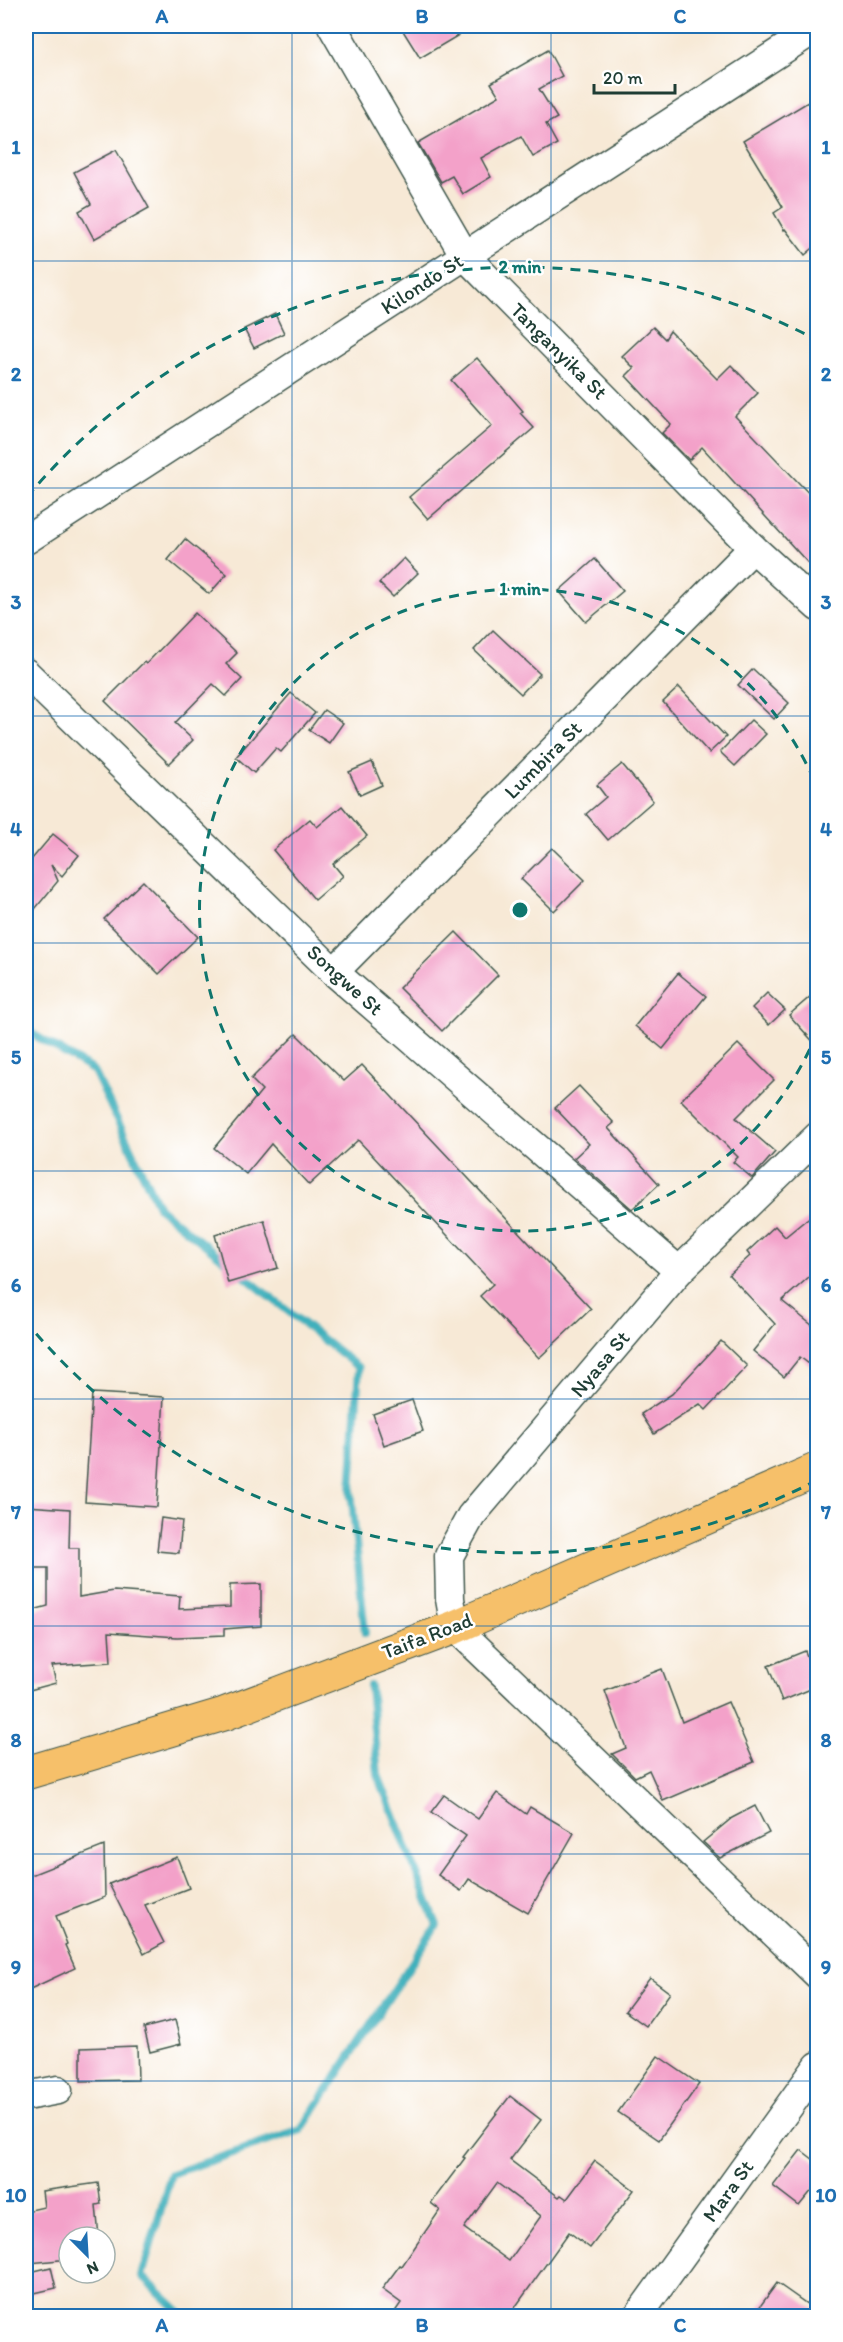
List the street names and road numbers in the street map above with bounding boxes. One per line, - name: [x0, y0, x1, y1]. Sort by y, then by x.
- street label: Kilondo St: [376, 248, 468, 319]
- street label: Tanganyika St: [506, 297, 613, 404]
- street label: Lumbira St: [499, 716, 587, 804]
- street label: Songwe St: [302, 939, 389, 1020]
- street label: Nyasa St: [565, 1325, 635, 1402]
- street label: Taifa Road: [378, 1607, 476, 1664]
- street label: Mara St: [697, 2155, 759, 2227]

